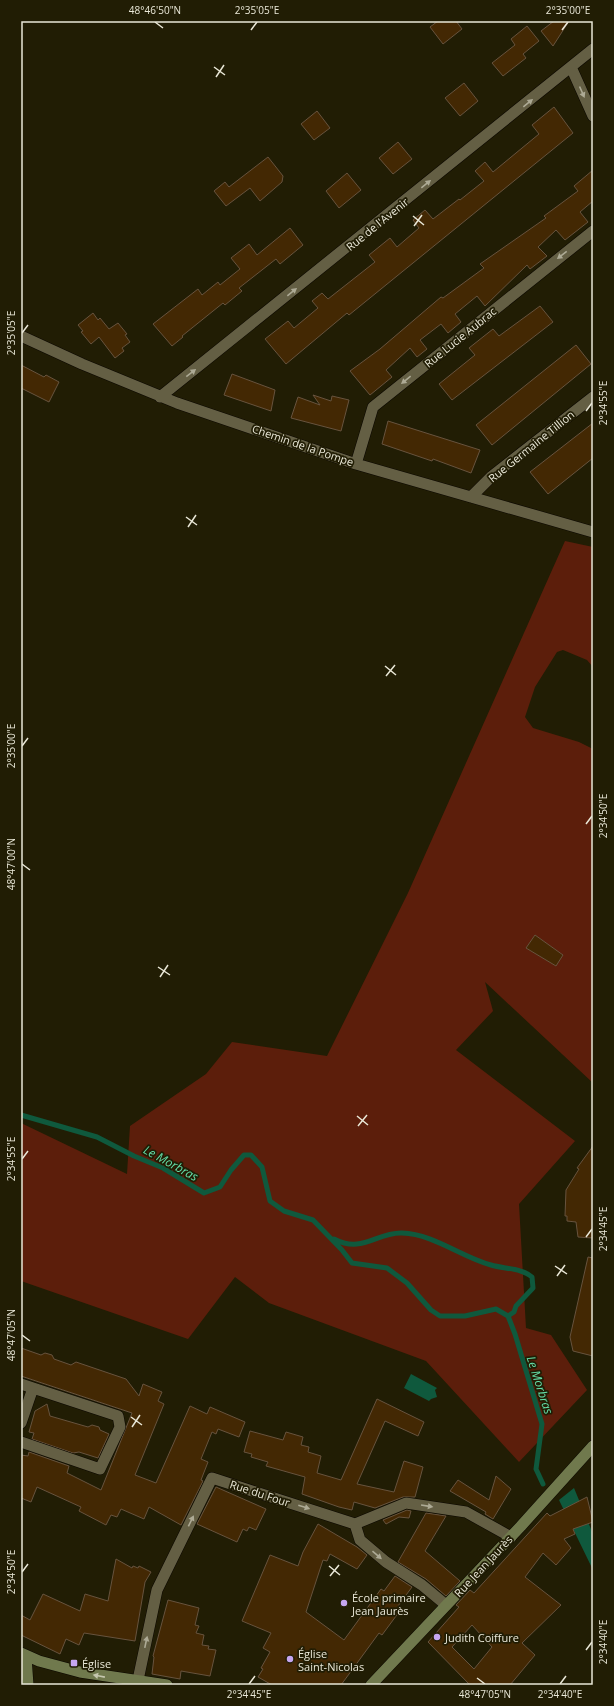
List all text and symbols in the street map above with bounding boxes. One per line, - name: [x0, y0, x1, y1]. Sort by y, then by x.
- text: 48°46'50"N: [129, 3, 181, 17]
- text: 2°35'05"E: [235, 3, 279, 17]
- text: 2°35'00"E: [546, 3, 590, 17]
- one-way arrow: [579, 86, 585, 97]
- one-way arrow: [522, 99, 533, 107]
- one-way arrow: [421, 179, 432, 188]
- street label: Rue de l'Avenir: [343, 194, 412, 254]
- one-way arrow: [557, 251, 568, 260]
- one-way arrow: [287, 288, 298, 296]
- street label: Rue Lucie Aubrac: [421, 303, 499, 371]
- text: 2°35'05"E: [4, 311, 18, 355]
- one-way arrow: [185, 368, 196, 377]
- one-way arrow: [401, 376, 411, 385]
- text: 2°34'55"E: [596, 381, 610, 425]
- street label: Rue Germaine Tillion: [485, 407, 577, 485]
- street label: Chemin de la Pompe: [250, 421, 356, 469]
- text: 2°35'00"E: [4, 724, 18, 768]
- text: 2°34'50"E: [596, 794, 610, 838]
- text: 48°47'00"N: [4, 838, 18, 890]
- text: 2°34'55"E: [4, 1137, 18, 1181]
- water label: Le Morbras: [141, 1141, 201, 1185]
- text: 2°34'45"E: [596, 1207, 610, 1251]
- text: 48°47'05"N: [4, 1309, 18, 1361]
- water label: Le Morbras: [523, 1354, 557, 1416]
- street label: Rue du Four: [228, 1476, 292, 1510]
- one-way arrow: [298, 1504, 310, 1510]
- one-way arrow: [421, 1504, 433, 1510]
- one-way arrow: [188, 1515, 194, 1526]
- street label: Rue Jean Jaurès: [451, 1532, 515, 1600]
- text: 2°34'50"E: [4, 1550, 18, 1594]
- one-way arrow: [372, 1550, 382, 1559]
- place label: École primaire Jean Jaurès: [351, 1590, 426, 1618]
- marker: École primaire Jean Jaurès: [339, 1598, 349, 1608]
- text: 2°34'40"E: [596, 1620, 610, 1664]
- place label: Judith Coiffure: [444, 1630, 519, 1645]
- marker: Judith Coiffure: [432, 1632, 442, 1642]
- one-way arrow: [144, 1635, 150, 1648]
- place label: Église Saint-Nicolas: [298, 1646, 364, 1674]
- marker: Église Saint-Nicolas: [285, 1654, 295, 1664]
- place label: Église: [82, 1656, 111, 1671]
- marker: Église: [69, 1658, 79, 1668]
- one-way arrow: [93, 1672, 105, 1678]
- text: 2°34'45"E: [227, 1687, 271, 1701]
- text: 48°47'05"N: [459, 1687, 511, 1701]
- text: 2°34'40"E: [538, 1687, 582, 1701]

